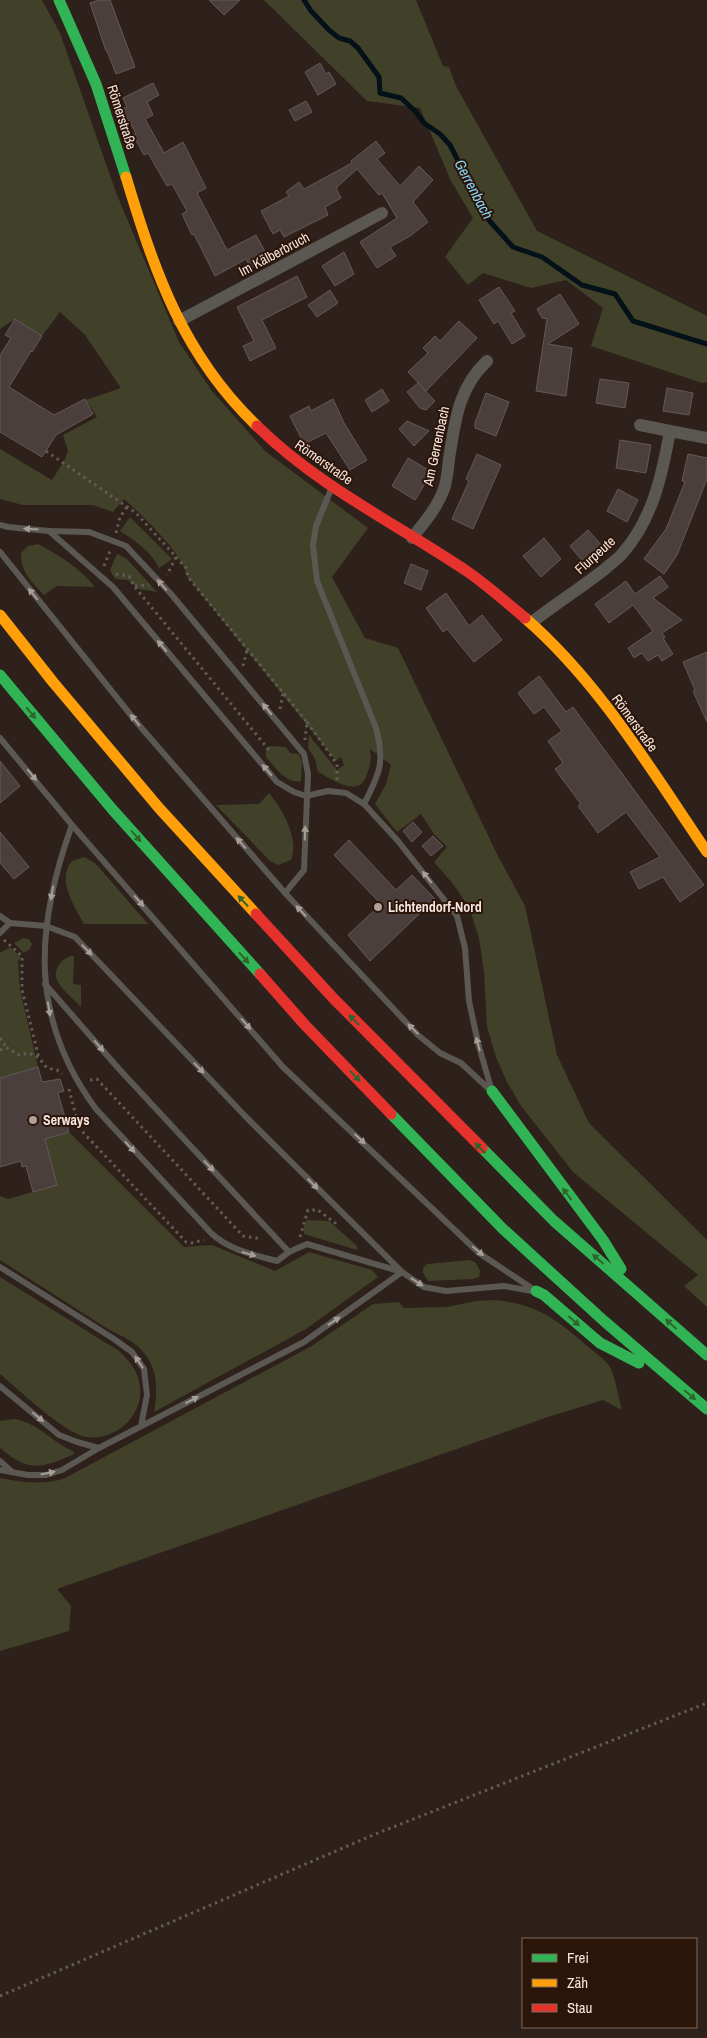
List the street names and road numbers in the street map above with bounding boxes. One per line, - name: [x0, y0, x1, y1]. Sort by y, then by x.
- street label: Römerstraße: [103, 82, 141, 152]
- street label: Im Kälberbruch: [235, 228, 313, 280]
- street label: Am Gerrenbach: [419, 404, 453, 488]
- street label: Römerstraße: [291, 435, 357, 489]
- street label: Flurpeute: [571, 532, 619, 578]
- street label: Römerstraße: [608, 691, 662, 755]

